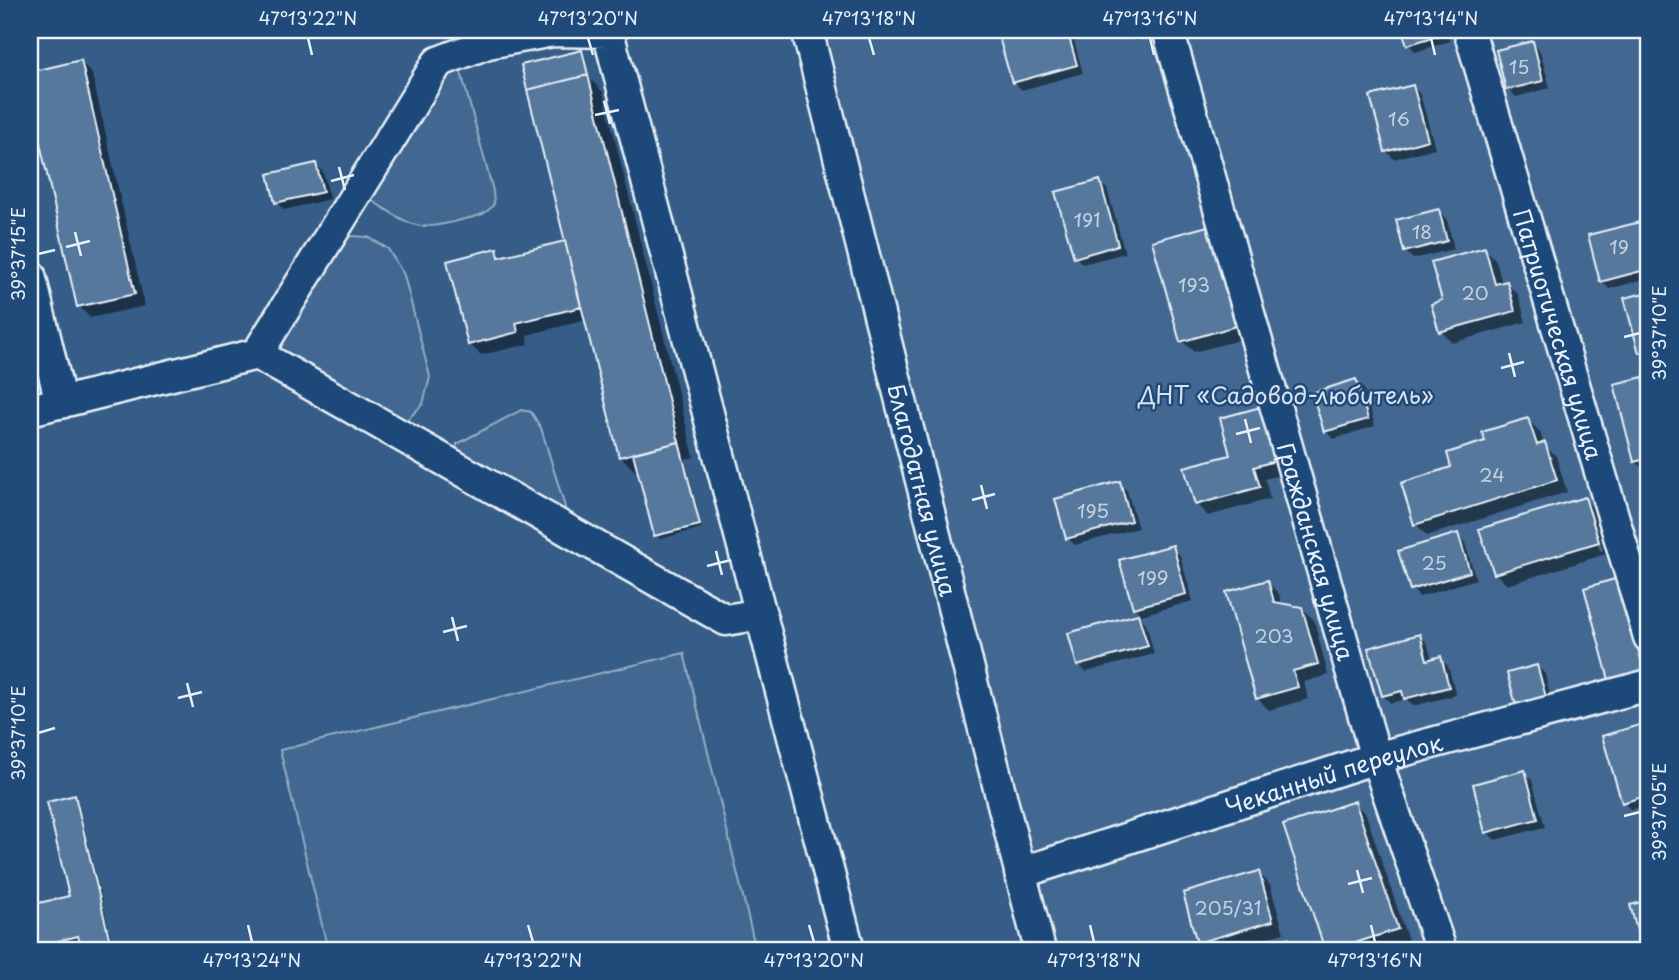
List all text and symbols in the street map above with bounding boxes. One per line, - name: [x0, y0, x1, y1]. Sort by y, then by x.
- text: 47°13'22"N: [259, 4, 357, 31]
- text: 47°13'20"N: [538, 4, 638, 31]
- text: 47°13'18"N: [822, 4, 916, 31]
- text: 47°13'16"N: [1102, 4, 1198, 31]
- text: 47°13'14"N: [1384, 4, 1478, 31]
- house number: 15: [1509, 52, 1529, 80]
- house number: 16: [1388, 104, 1410, 132]
- street label: Патриотическая улица: [1505, 204, 1613, 464]
- house number: 191: [1074, 205, 1100, 233]
- text: 39°37'15"E: [4, 207, 31, 301]
- house number: 18: [1412, 217, 1432, 245]
- house number: 19: [1609, 232, 1629, 260]
- house number: 193: [1178, 270, 1210, 298]
- house number: 20: [1461, 278, 1489, 306]
- text: 39°37'10"E: [1645, 285, 1672, 381]
- park label: ДНТ «Садовод-любитель»: [1137, 377, 1434, 412]
- street label: Благодатная улица: [880, 379, 967, 600]
- street label: Гражданская улица: [1269, 438, 1365, 665]
- house number: 24: [1479, 460, 1505, 488]
- house number: 195: [1077, 496, 1109, 524]
- house number: 25: [1421, 548, 1447, 576]
- house number: 199: [1137, 563, 1169, 591]
- house number: 203: [1254, 621, 1294, 649]
- text: 39°37'10"E: [4, 685, 31, 781]
- street label: Чеканный переулок: [1220, 723, 1446, 823]
- text: 39°37'05"E: [1645, 763, 1672, 861]
- house number: 205/31: [1195, 893, 1261, 921]
- text: 47°13'24"N: [203, 946, 301, 973]
- text: 47°13'22"N: [484, 946, 582, 973]
- text: 47°13'20"N: [764, 946, 864, 973]
- text: 47°13'18"N: [1047, 946, 1141, 973]
- text: 47°13'16"N: [1327, 946, 1423, 973]

